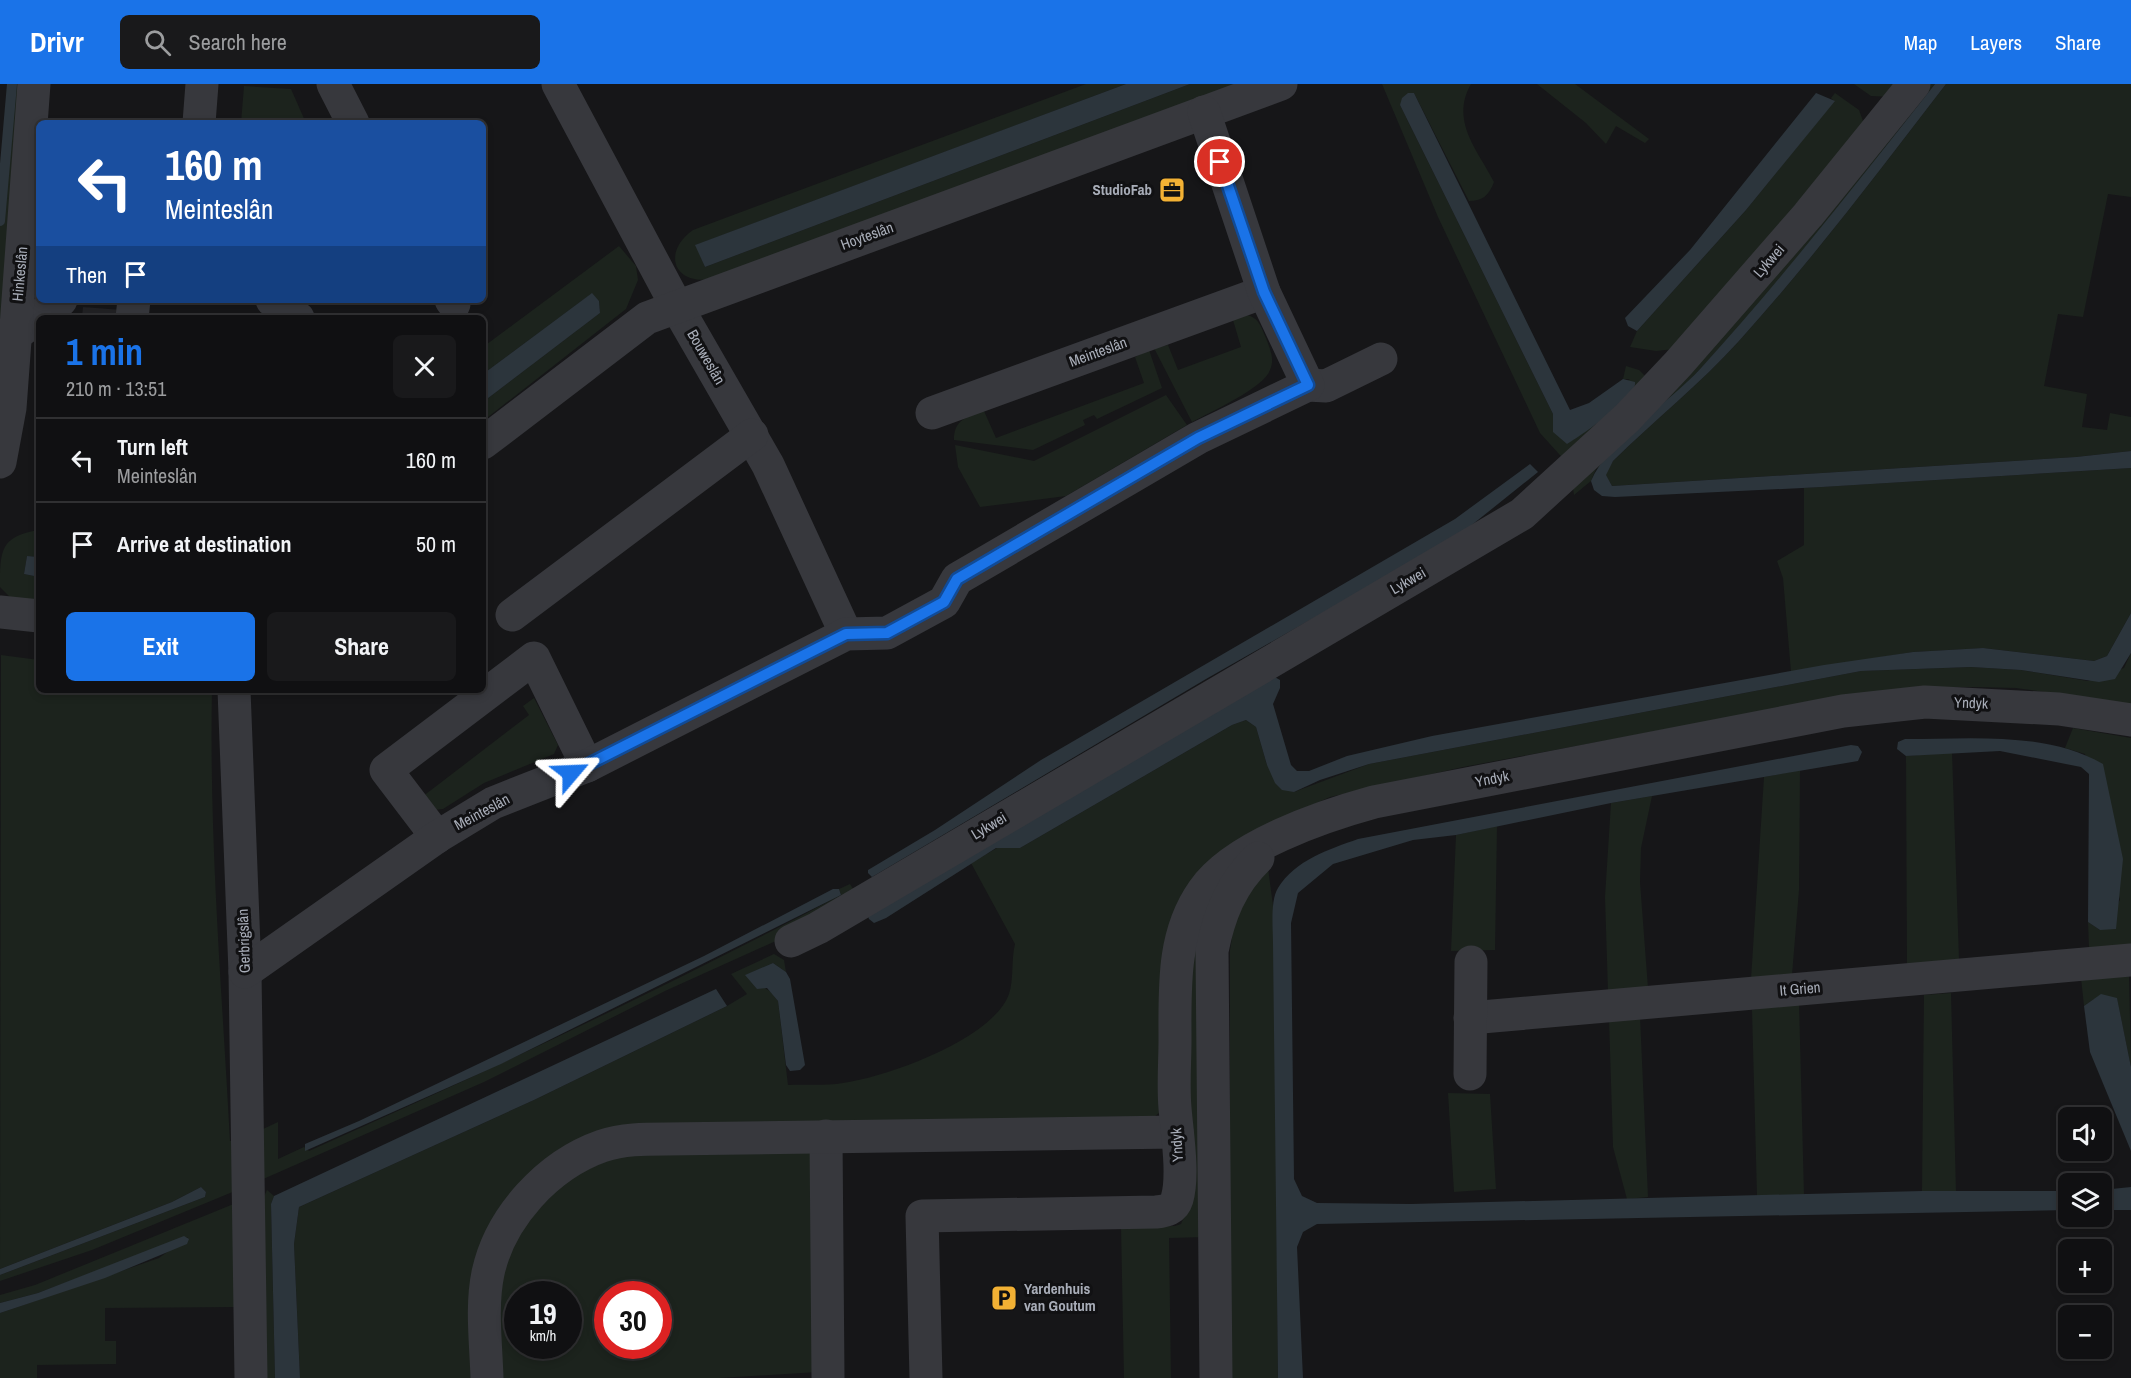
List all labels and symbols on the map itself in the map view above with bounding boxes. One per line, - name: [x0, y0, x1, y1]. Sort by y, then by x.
- pin: [1194, 136, 1245, 187]
- office icon: StudioFab: [1157, 175, 1187, 205]
- place label: StudioFab: [1092, 179, 1152, 200]
- street label: Hoyteslân: [838, 216, 896, 255]
- street label: Lykwei: [1748, 240, 1789, 282]
- street label: Hinkeslân: [7, 246, 32, 302]
- street label: Bouweslân: [682, 325, 731, 388]
- street label: Meinteslân: [1066, 331, 1130, 372]
- street label: Lykwei: [1386, 562, 1429, 599]
- street label: Yndyk: [1954, 691, 1989, 714]
- position arrow: [539, 741, 603, 805]
- street label: Yndyk: [1473, 765, 1512, 792]
- street label: Meinteslân: [450, 788, 513, 835]
- street label: Lykwei: [967, 807, 1010, 844]
- street label: Gerbrigslân: [232, 909, 255, 973]
- street label: It Grien: [1779, 976, 1821, 1001]
- street label: Yndyk: [1165, 1127, 1188, 1163]
- place label: Yardenhuis van Goutum: [1024, 1278, 1096, 1316]
- speed limit sign: 30: [594, 1281, 672, 1359]
- parking icon: Yardenhuis van Goutum: [989, 1283, 1019, 1313]

